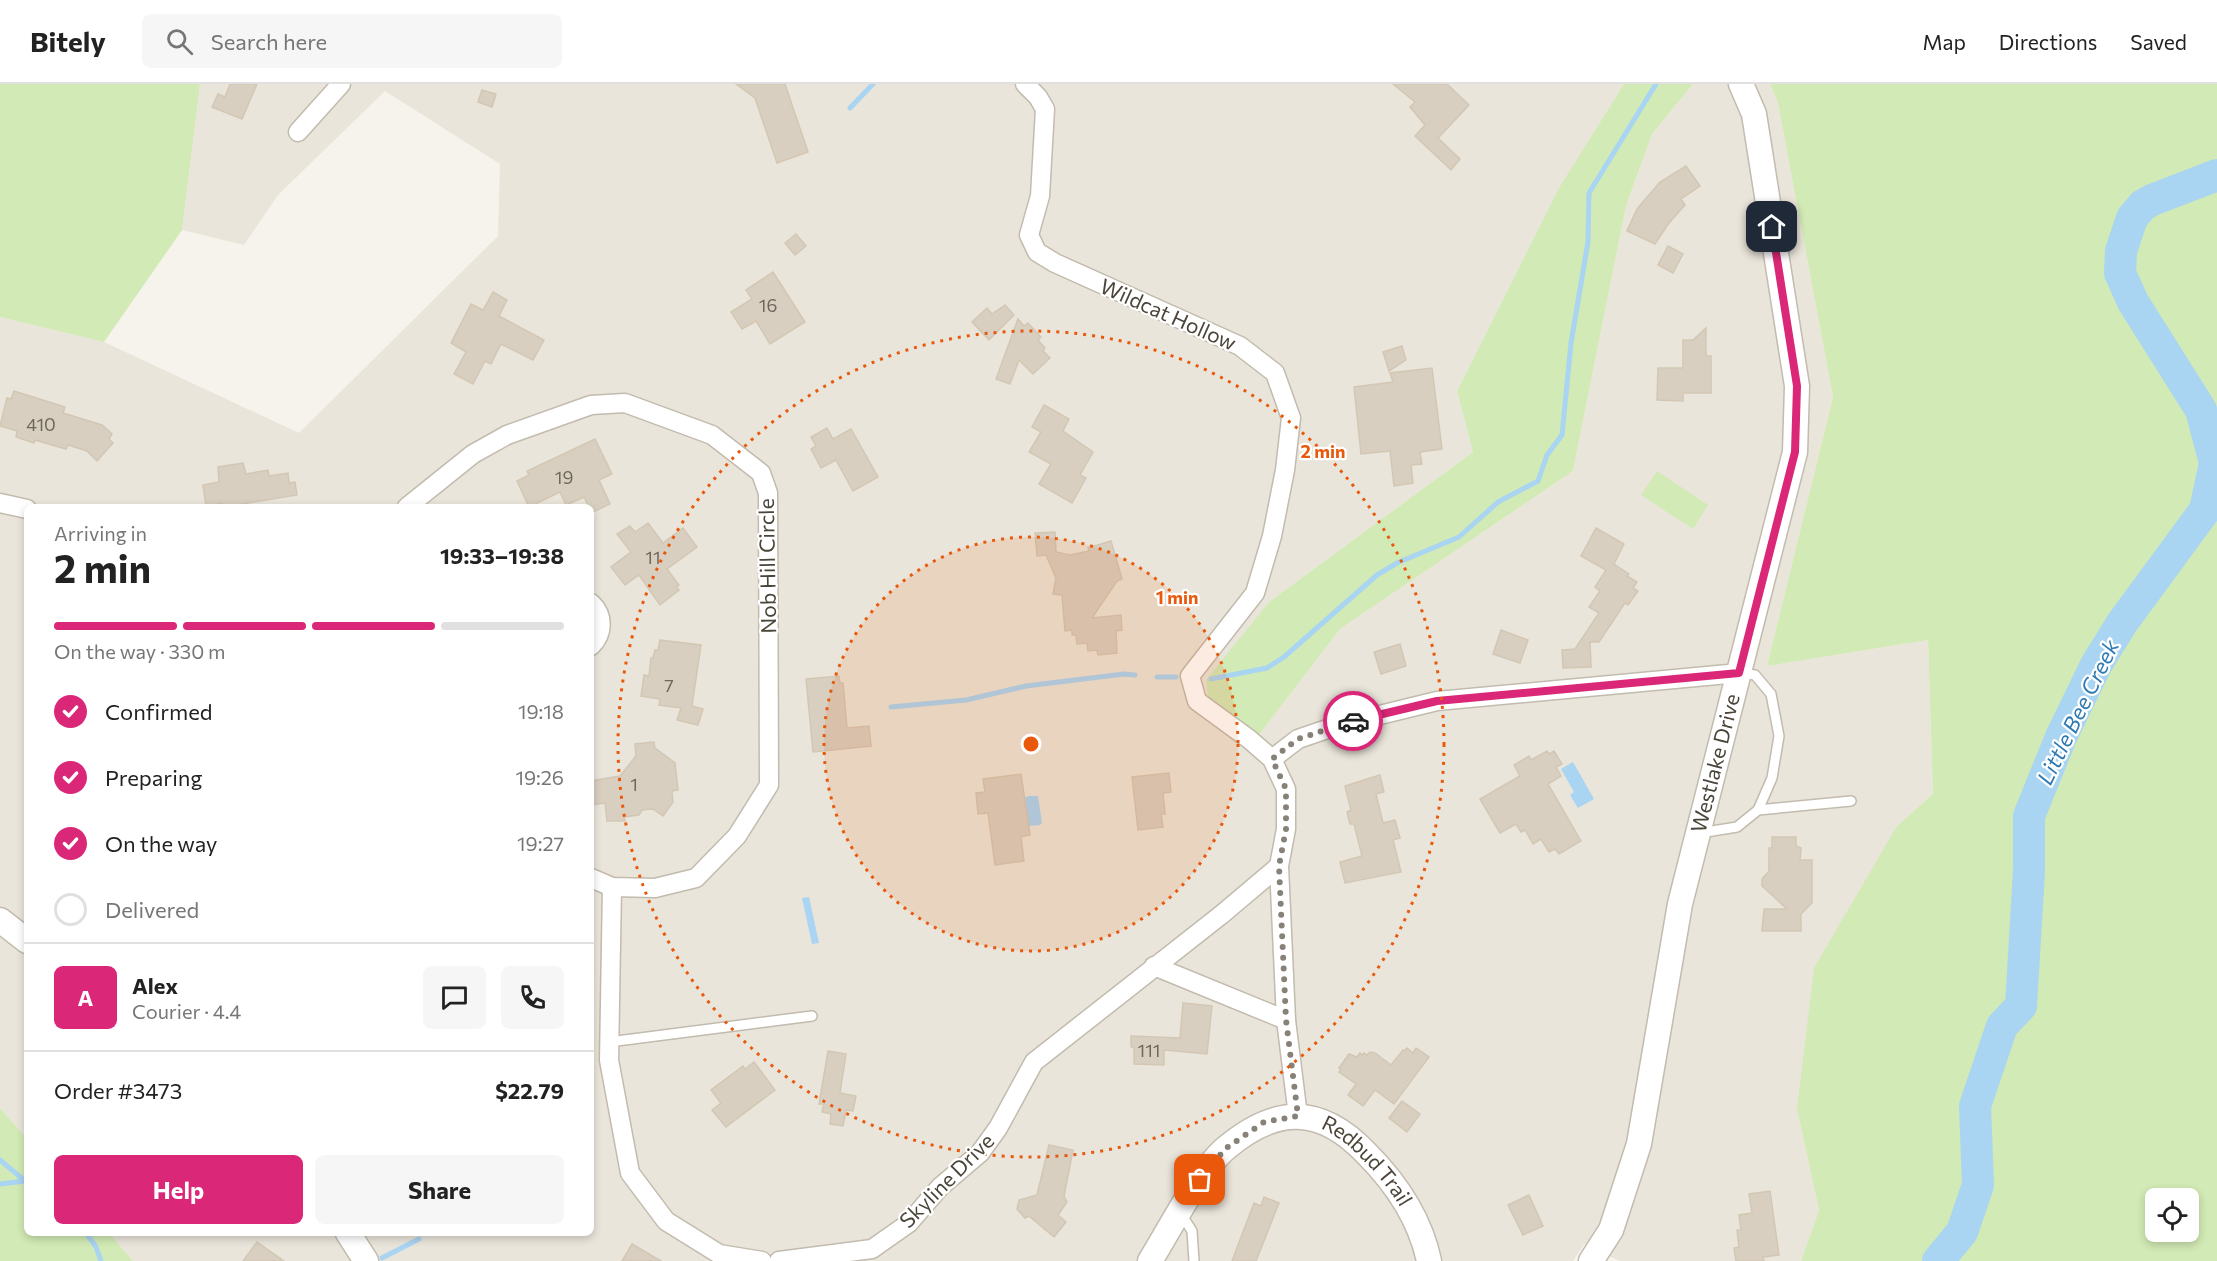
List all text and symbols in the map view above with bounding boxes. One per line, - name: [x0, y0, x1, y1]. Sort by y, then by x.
- search box: [142, 14, 562, 68]
- text: Bitely: [30, 24, 106, 58]
- icon: search: [163, 25, 196, 58]
- text: Search here: [211, 28, 327, 55]
- text: Map: [1923, 29, 1966, 54]
- text: Directions: [1999, 29, 2097, 54]
- text: Saved: [2130, 29, 2187, 54]
- pin: [1746, 201, 1797, 252]
- icon: home: [1755, 210, 1788, 243]
- street label: Wildcat Hollow: [1097, 272, 1241, 355]
- house number: 16: [759, 294, 777, 316]
- house number: 410: [26, 413, 56, 435]
- text: 2 min: [1301, 440, 1345, 462]
- house number: 19: [555, 466, 573, 488]
- street label: Nob Hill Circle: [753, 498, 780, 634]
- text: Arriving in: [54, 521, 147, 545]
- text: 19:33–19:38: [440, 542, 564, 569]
- text: 2 min: [54, 543, 151, 591]
- house number: 11: [645, 546, 661, 568]
- text: 1 min: [1156, 586, 1198, 608]
- water label: Little Bee Creek: [2031, 634, 2125, 789]
- text: On the way · 330 m: [54, 639, 226, 663]
- house number: 7: [664, 674, 674, 696]
- courier: [1323, 691, 1383, 751]
- street label: Westlake Drive: [1685, 691, 1744, 835]
- icon: check: [54, 695, 87, 728]
- text: Confirmed: [105, 698, 212, 725]
- text: 19:18: [518, 699, 564, 723]
- icon: car: [1337, 705, 1370, 738]
- centre of rings: [1021, 734, 1041, 754]
- icon: check: [54, 761, 87, 794]
- text: Preparing: [105, 764, 202, 791]
- text: 19:26: [515, 765, 564, 789]
- house number: 1: [630, 773, 638, 795]
- icon: check: [54, 827, 87, 860]
- text: On the way: [105, 830, 217, 857]
- text: 19:27: [517, 831, 564, 855]
- text: Delivered: [105, 896, 199, 923]
- button: chat: [423, 966, 486, 1029]
- button: phone: [501, 966, 564, 1029]
- text: Alex: [132, 972, 178, 999]
- text: A: [78, 984, 93, 1011]
- text: Courier · 4.4: [132, 999, 241, 1023]
- house number: 111: [1137, 1039, 1161, 1061]
- text: Order #3473: [54, 1077, 182, 1104]
- text: $22.79: [495, 1077, 564, 1104]
- street label: Redbud Trail: [1318, 1109, 1419, 1210]
- street label: Skyline Drive: [894, 1128, 998, 1232]
- pin: [1174, 1154, 1225, 1205]
- button: Help: [54, 1155, 303, 1224]
- button: Share: [315, 1155, 564, 1224]
- icon: bag: [1183, 1163, 1216, 1196]
- map controls: [2145, 1188, 2199, 1242]
- button: locate: [2145, 1188, 2199, 1242]

